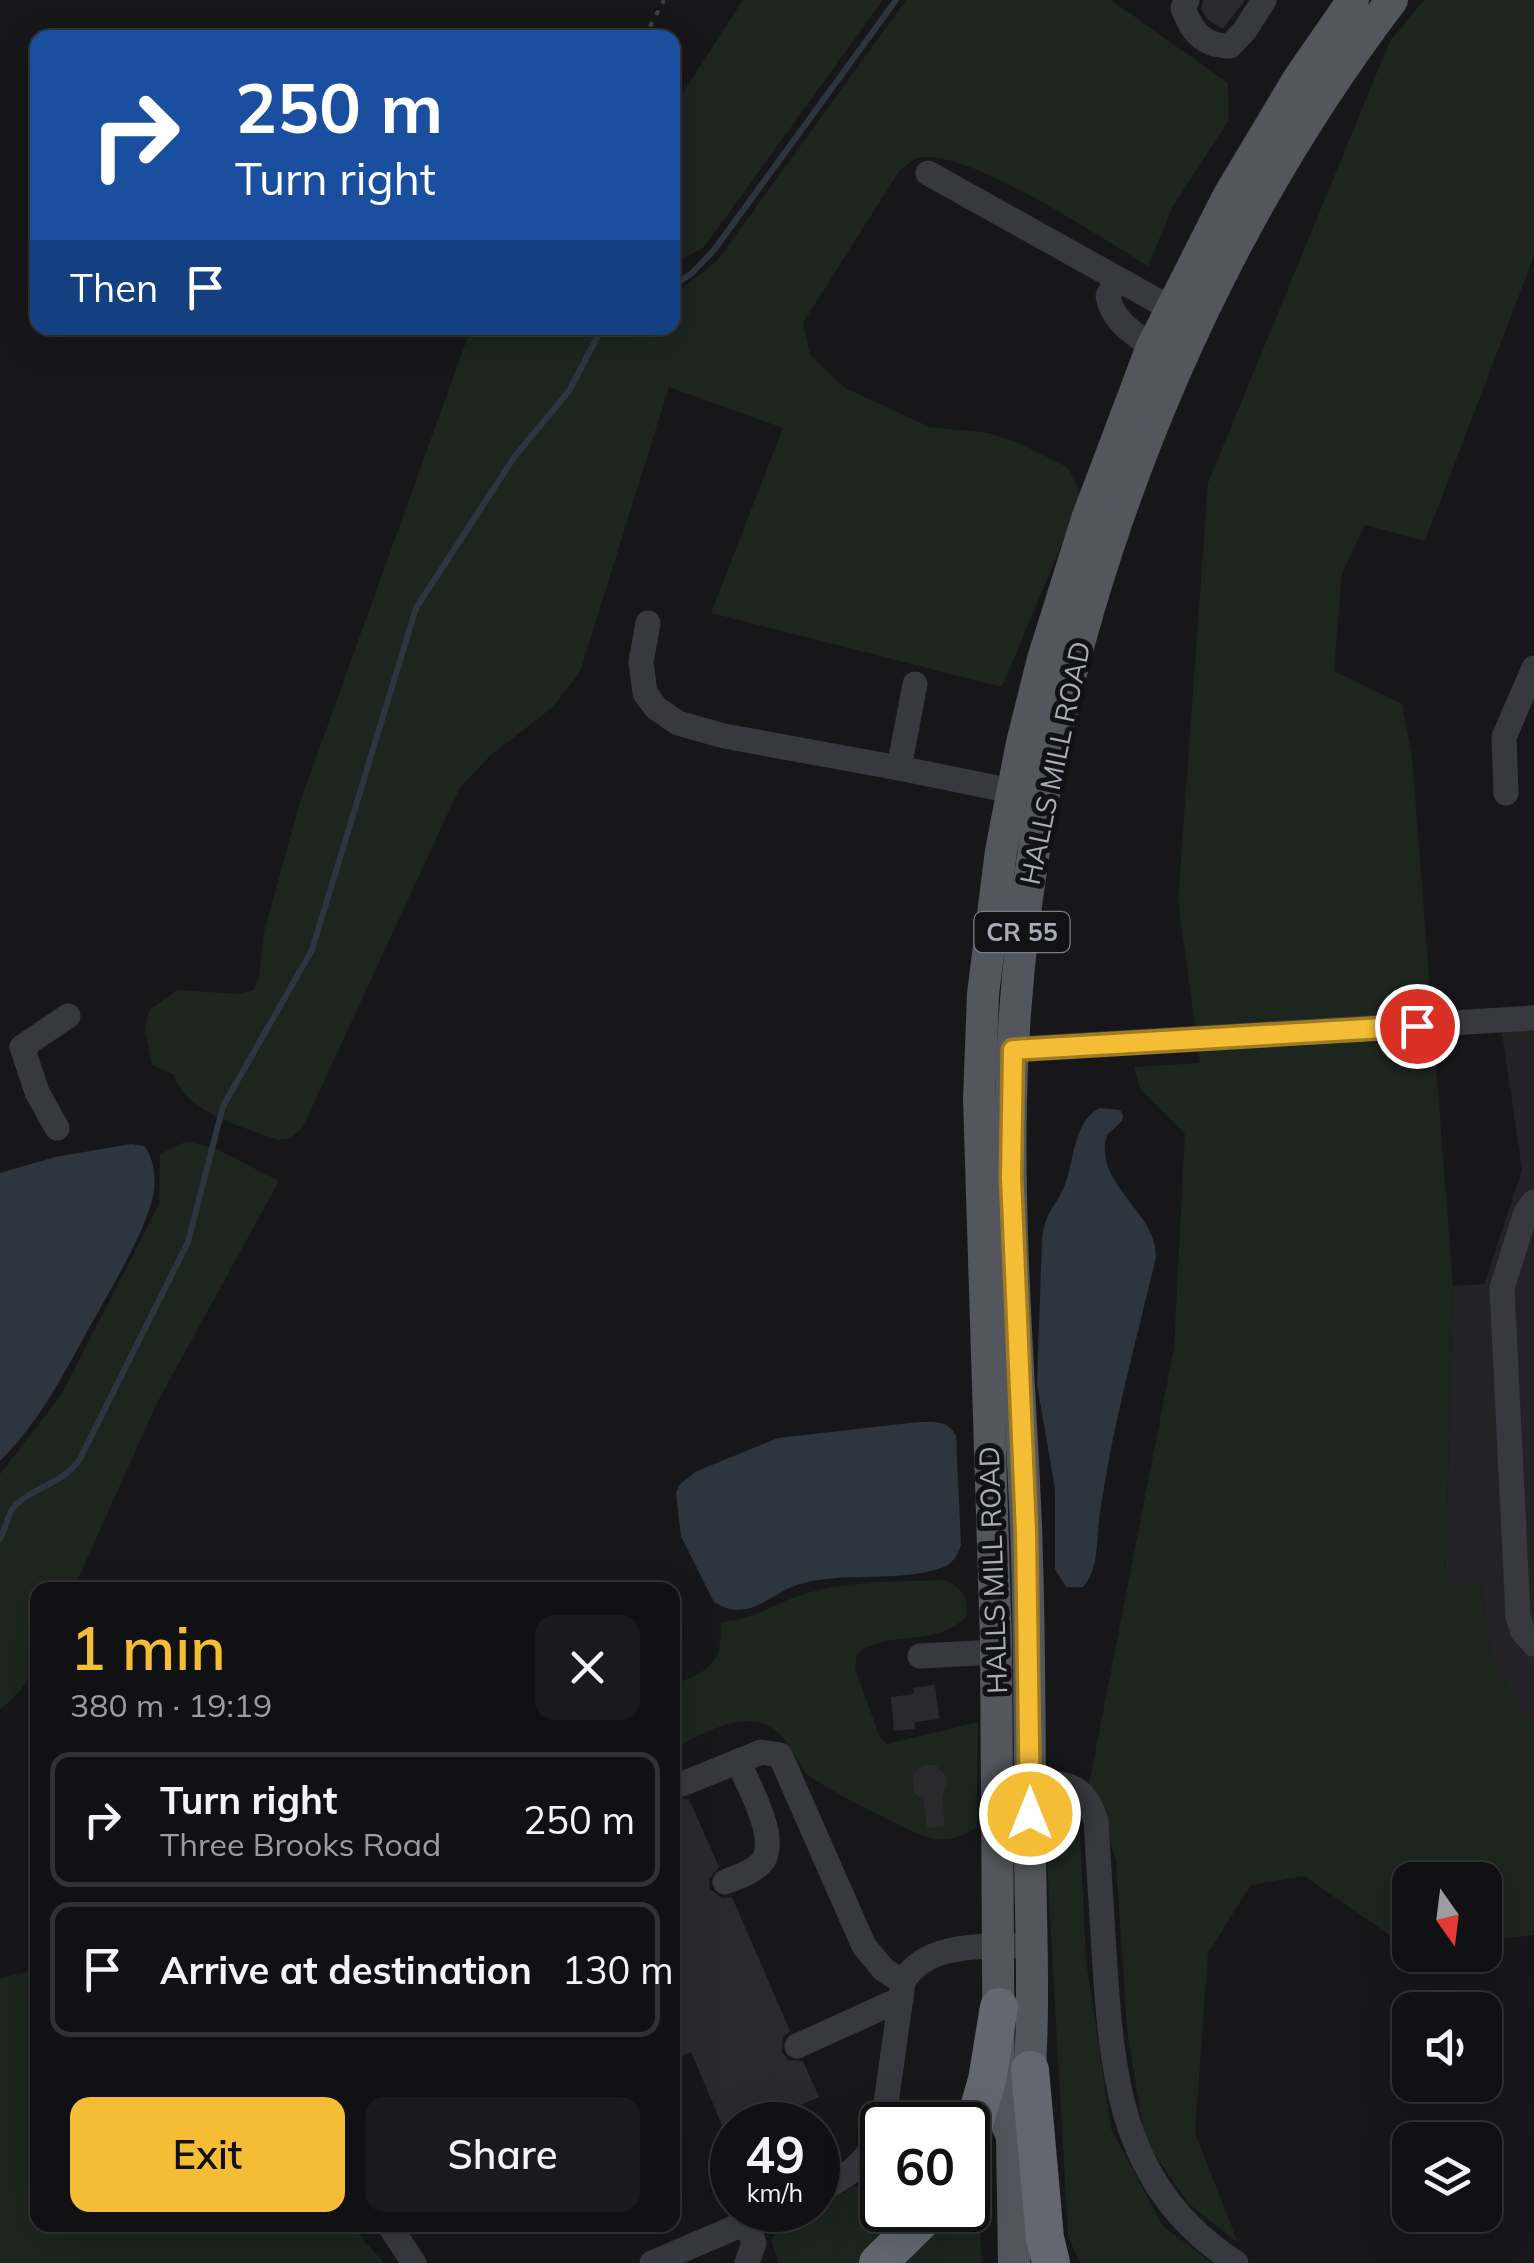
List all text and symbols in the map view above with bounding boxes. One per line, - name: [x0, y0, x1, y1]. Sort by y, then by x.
- text: 250 m: [235, 63, 443, 151]
- icon: right: [70, 70, 200, 200]
- text: Turn right: [235, 150, 436, 206]
- icon: arrive: [178, 260, 233, 315]
- text: Then: [70, 264, 158, 312]
- street label: HALLS MILL ROAD: [1012, 638, 1097, 888]
- road number: CR 55: [974, 912, 1070, 952]
- pin: [1375, 984, 1460, 1069]
- icon: arrive: [1390, 999, 1445, 1054]
- street label: HALLS MILL ROAD: [971, 1446, 1014, 1695]
- text: 1 min: [70, 1610, 226, 1685]
- button: close: [535, 1615, 640, 1720]
- text: 380 m · 19:19: [70, 1685, 272, 1725]
- position arrow: [978, 1762, 1082, 1866]
- text: Turn right: [160, 1776, 337, 1824]
- icon: right: [75, 1792, 130, 1847]
- text: 250 m: [523, 1796, 635, 1844]
- text: Three Brooks Road: [160, 1824, 441, 1864]
- north arrow: [1392, 1862, 1502, 1972]
- map controls: [1392, 1862, 1502, 2232]
- icon: arrive: [75, 1942, 130, 1997]
- text: Arrive at destination: [160, 1946, 532, 1994]
- text: 130 m: [562, 1946, 674, 1994]
- button: sound: [1392, 1992, 1502, 2102]
- button: Exit: [70, 2097, 345, 2212]
- button: Share: [365, 2097, 640, 2212]
- speed limit sign: 60: [860, 2102, 990, 2232]
- button: layers: [1392, 2122, 1502, 2232]
- text: 49: [745, 2123, 805, 2186]
- text: km/h: [747, 2177, 803, 2208]

